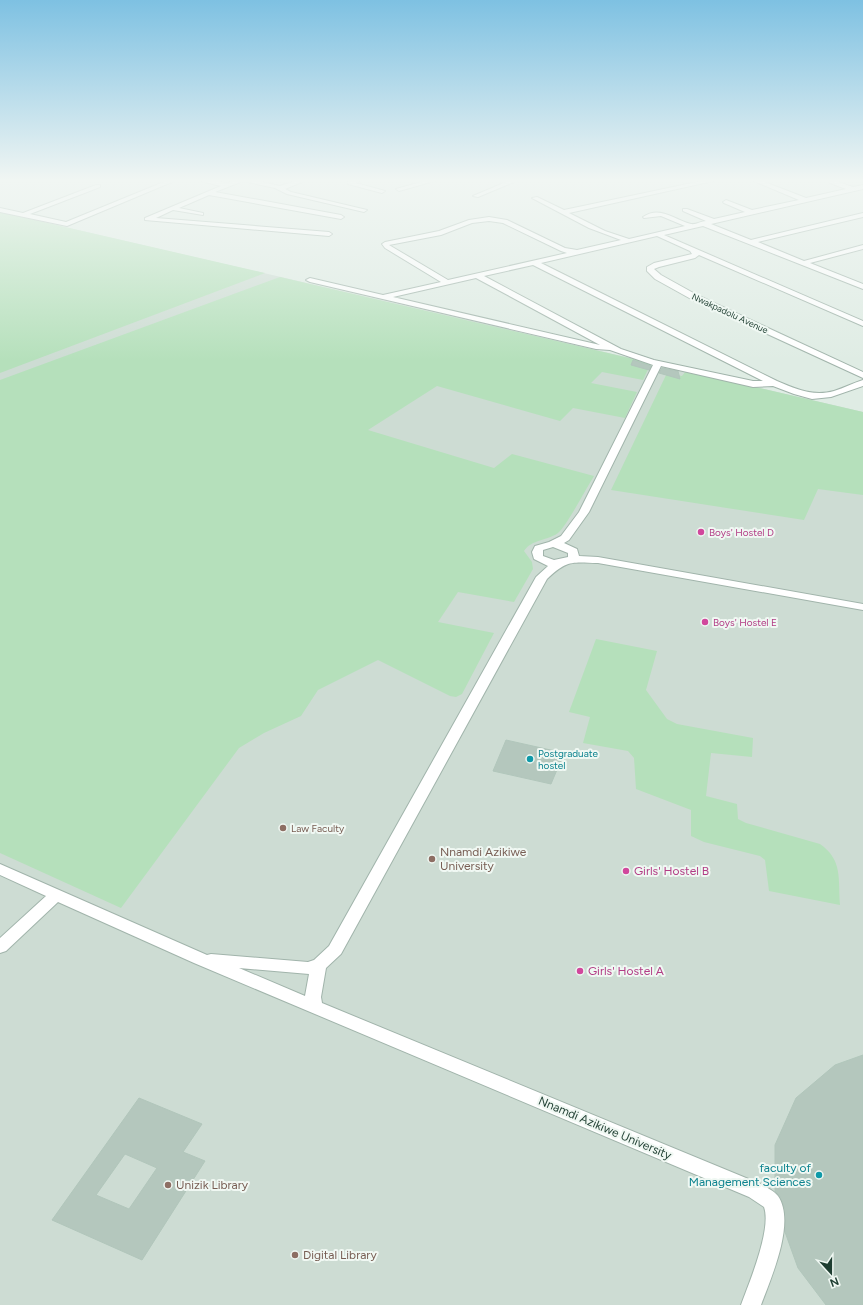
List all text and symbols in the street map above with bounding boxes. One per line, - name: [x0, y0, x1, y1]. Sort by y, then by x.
- street label: Nwakpadolu Avenue: [690, 290, 770, 336]
- place label: Boys' Hostel D: [709, 526, 774, 539]
- marker: Boys' Hostel D: [696, 527, 706, 537]
- place label: Boys' Hostel E: [713, 616, 777, 629]
- marker: Boys' Hostel E: [700, 617, 710, 627]
- place label: Postgraduate hostel: [538, 747, 599, 772]
- marker: Postgraduate hostel: [525, 754, 535, 764]
- place label: Law Faculty: [291, 822, 345, 835]
- marker: Law Faculty: [278, 823, 288, 833]
- place label: Nnamdi Azikiwe University: [440, 845, 527, 873]
- marker: Nnamdi Azikiwe University: [427, 854, 437, 864]
- place label: Girls' Hostel B: [634, 864, 709, 878]
- marker: Girls' Hostel B: [621, 866, 631, 876]
- place label: Girls' Hostel A: [588, 964, 664, 978]
- marker: Girls' Hostel A: [575, 966, 585, 976]
- street label: Nnamdi Azikiwe University: [536, 1094, 674, 1163]
- place label: faculty of Management Sciences: [689, 1161, 812, 1189]
- marker: faculty of Management Sciences: [814, 1170, 824, 1180]
- place label: Unizik Library: [176, 1178, 249, 1192]
- marker: Unizik Library: [163, 1180, 173, 1190]
- place label: Digital Library: [303, 1248, 377, 1262]
- marker: Digital Library: [290, 1250, 300, 1260]
- north arrow: [811, 1253, 851, 1293]
- text: N: [828, 1274, 841, 1289]

